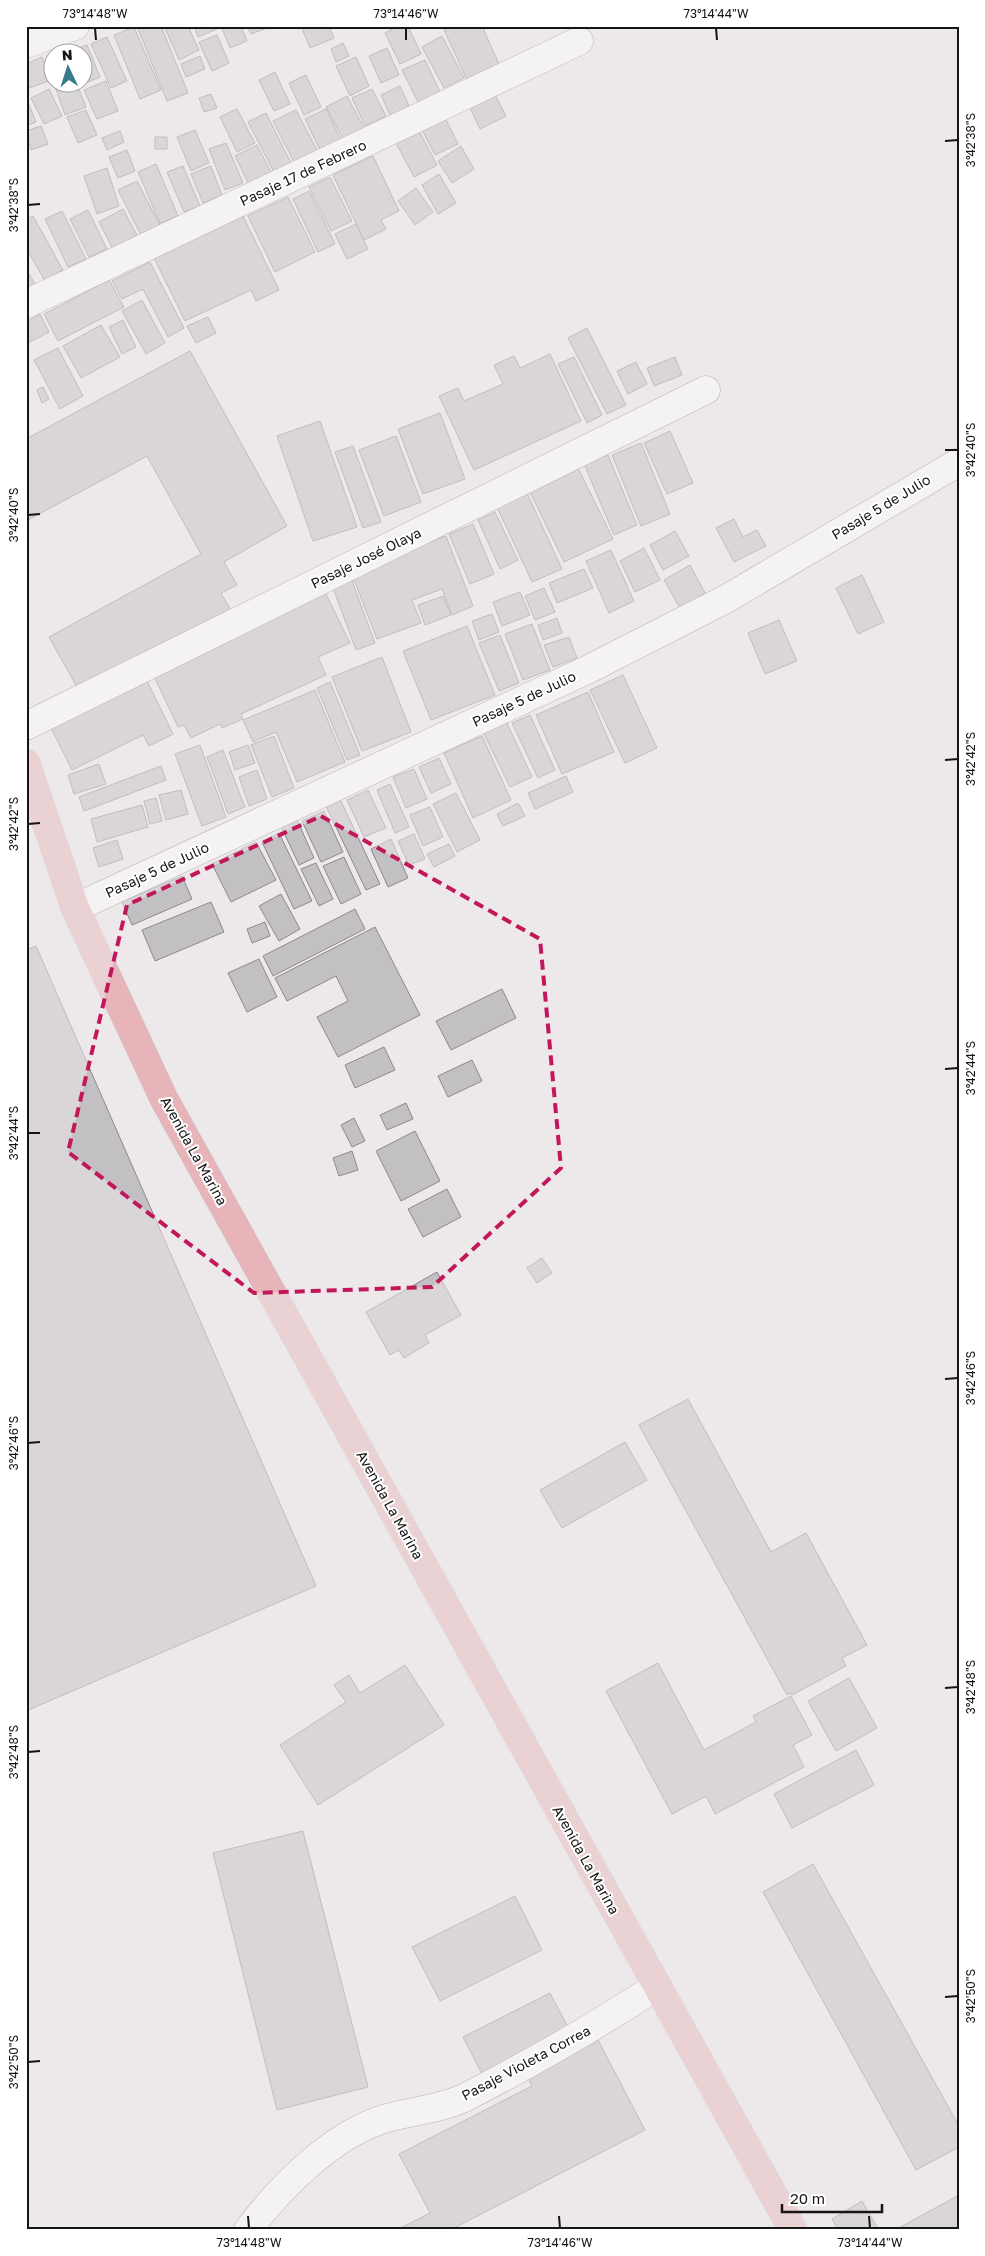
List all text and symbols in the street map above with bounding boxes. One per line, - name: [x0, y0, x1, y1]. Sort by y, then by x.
- text: 73°14'48"W: [63, 6, 128, 21]
- text: 73°14'46"W: [374, 6, 439, 21]
- text: 73°14'44"W: [684, 6, 749, 21]
- north arrow: [42, 42, 92, 92]
- text: N: [61, 46, 73, 63]
- text: 3°42'38"S: [963, 113, 978, 167]
- street label: Pasaje 17 de Febrero: [237, 136, 369, 209]
- text: 3°42'38"S: [6, 178, 21, 232]
- text: 3°42'40"S: [963, 422, 978, 477]
- street label: Pasaje 5 de Julio: [828, 470, 933, 543]
- text: 3°42'40"S: [6, 487, 21, 542]
- street label: Pasaje José Olaya: [308, 523, 424, 592]
- street label: Pasaje 5 de Julio: [469, 667, 578, 730]
- text: 3°42'42"S: [963, 732, 978, 786]
- text: 3°42'42"S: [6, 797, 21, 851]
- street label: Pasaje 5 de Julio: [102, 838, 211, 901]
- text: 3°42'44"S: [963, 1040, 978, 1095]
- street label: Avenida La Marina: [157, 1093, 231, 1208]
- text: 3°42'44"S: [6, 1105, 21, 1160]
- text: 3°42'46"S: [963, 1350, 978, 1405]
- text: 3°42'46"S: [6, 1415, 21, 1470]
- street label: Avenida La Marina: [353, 1447, 427, 1562]
- text: 3°42'48"S: [963, 1659, 978, 1714]
- text: 3°42'48"S: [6, 1724, 21, 1779]
- street label: Avenida La Marina: [549, 1802, 623, 1917]
- text: 3°42'50"S: [963, 1969, 978, 2023]
- street label: Pasaje Violeta Correa: [458, 2021, 593, 2104]
- text: 3°42'50"S: [6, 2035, 21, 2089]
- scale bar: [782, 2181, 882, 2213]
- text: 20 m: [790, 2189, 825, 2207]
- text: 73°14'48"W: [217, 2235, 282, 2250]
- text: 73°14'46"W: [528, 2235, 593, 2250]
- text: 73°14'44"W: [838, 2235, 903, 2250]

